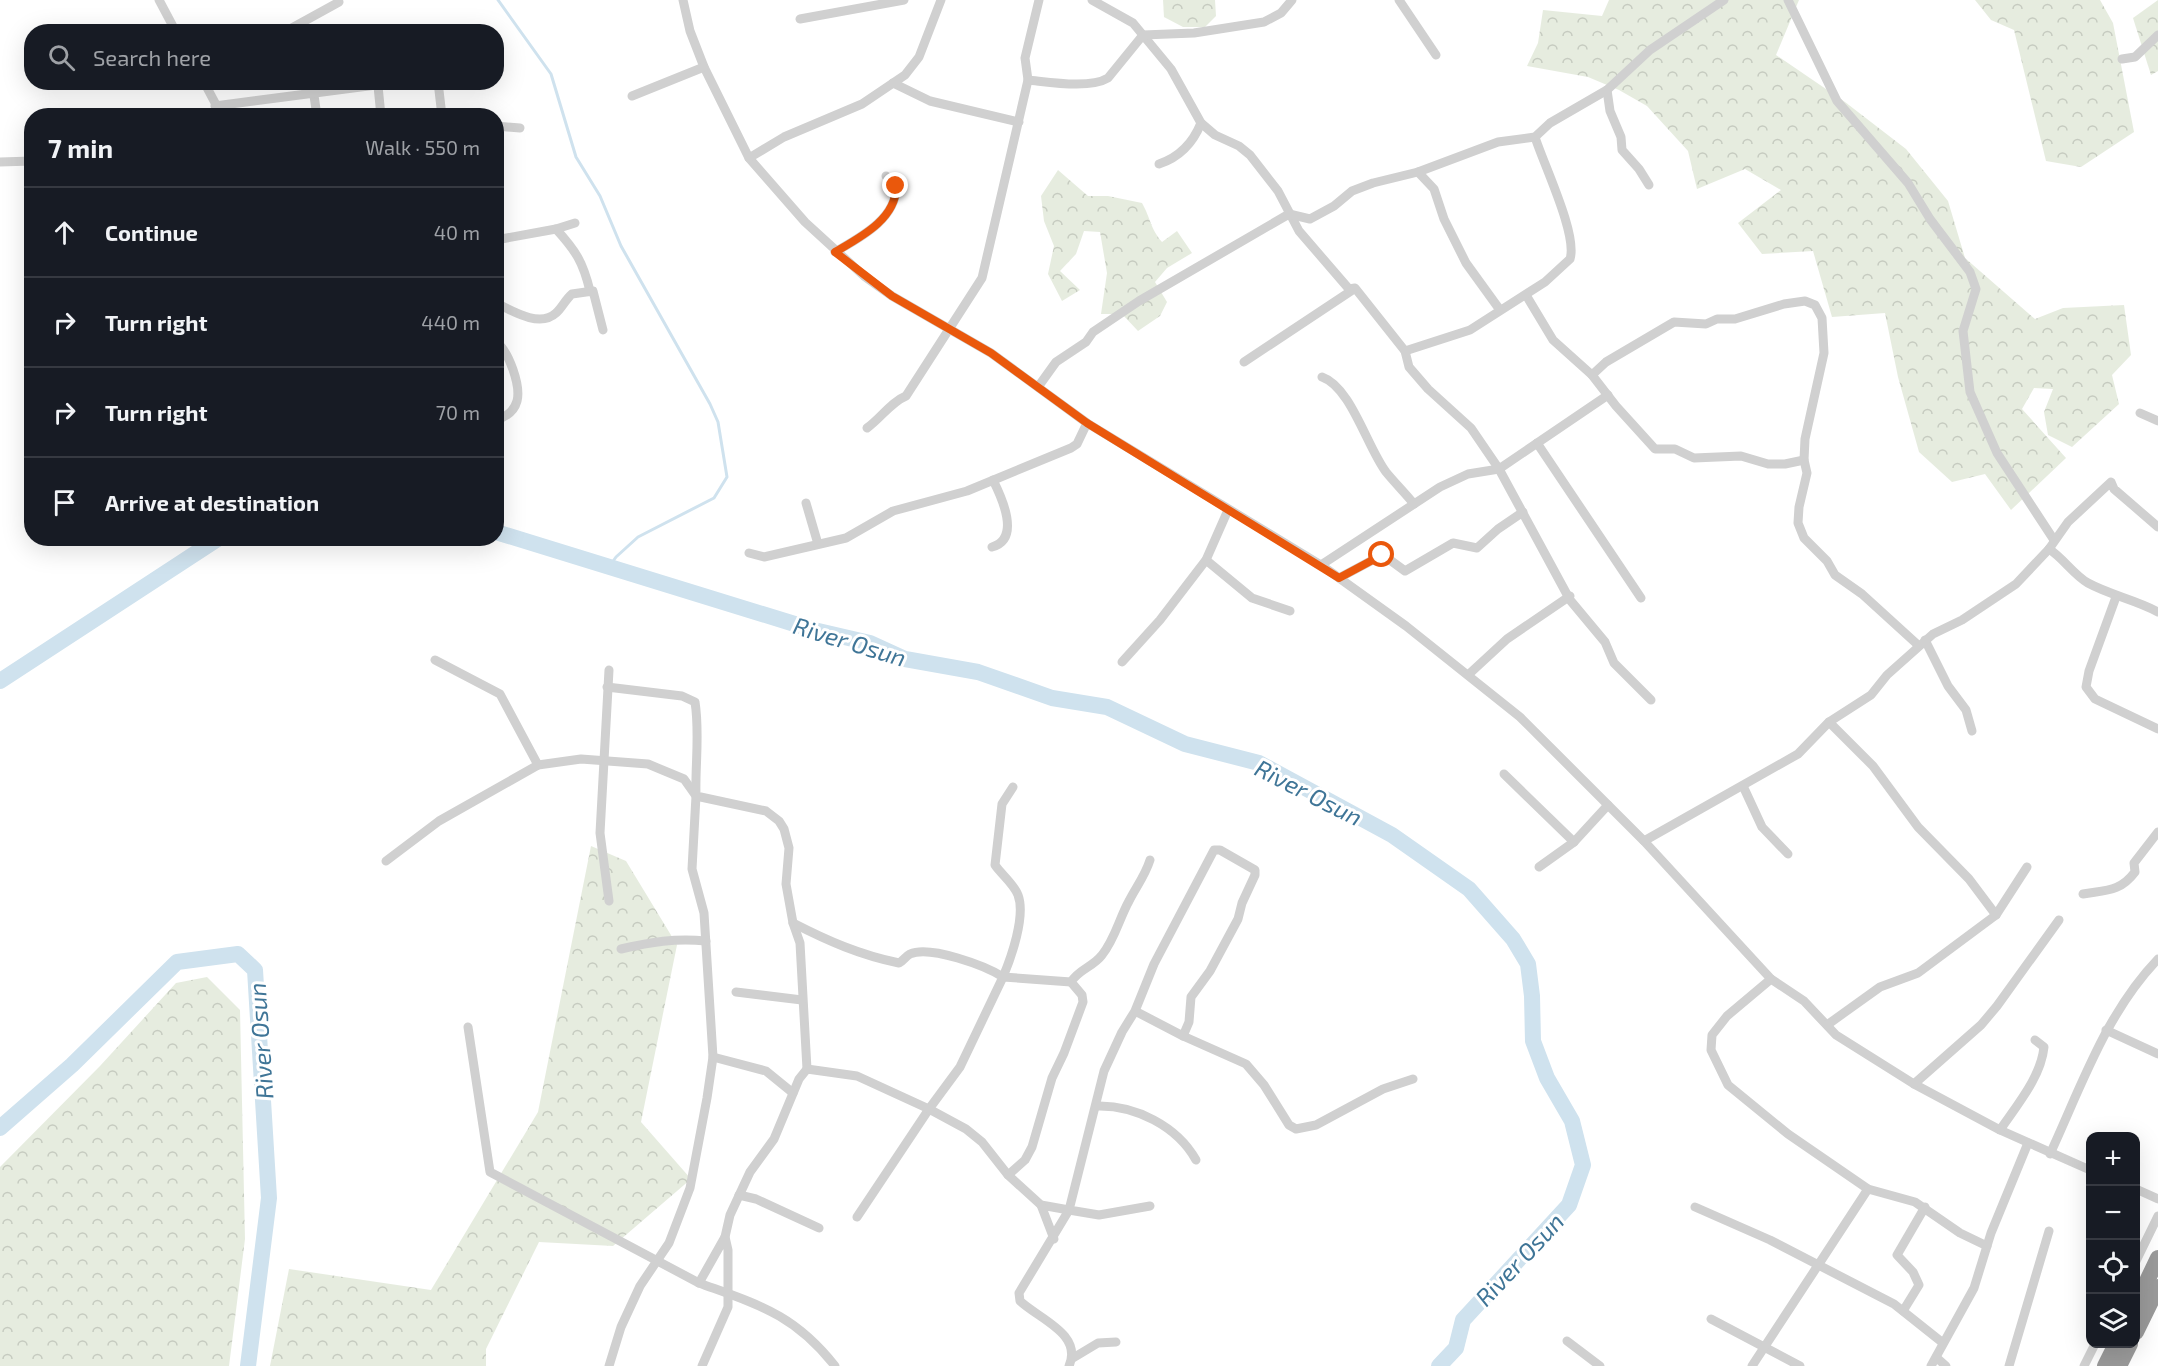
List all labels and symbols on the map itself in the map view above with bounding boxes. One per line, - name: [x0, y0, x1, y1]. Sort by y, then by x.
- route end: [882, 172, 908, 198]
- route start: [1368, 541, 1394, 567]
- water label: River Osun: [790, 610, 910, 672]
- water label: River Osun: [1251, 753, 1367, 831]
- water label: River Osun: [241, 982, 279, 1100]
- water label: River Osun: [1469, 1207, 1569, 1311]

